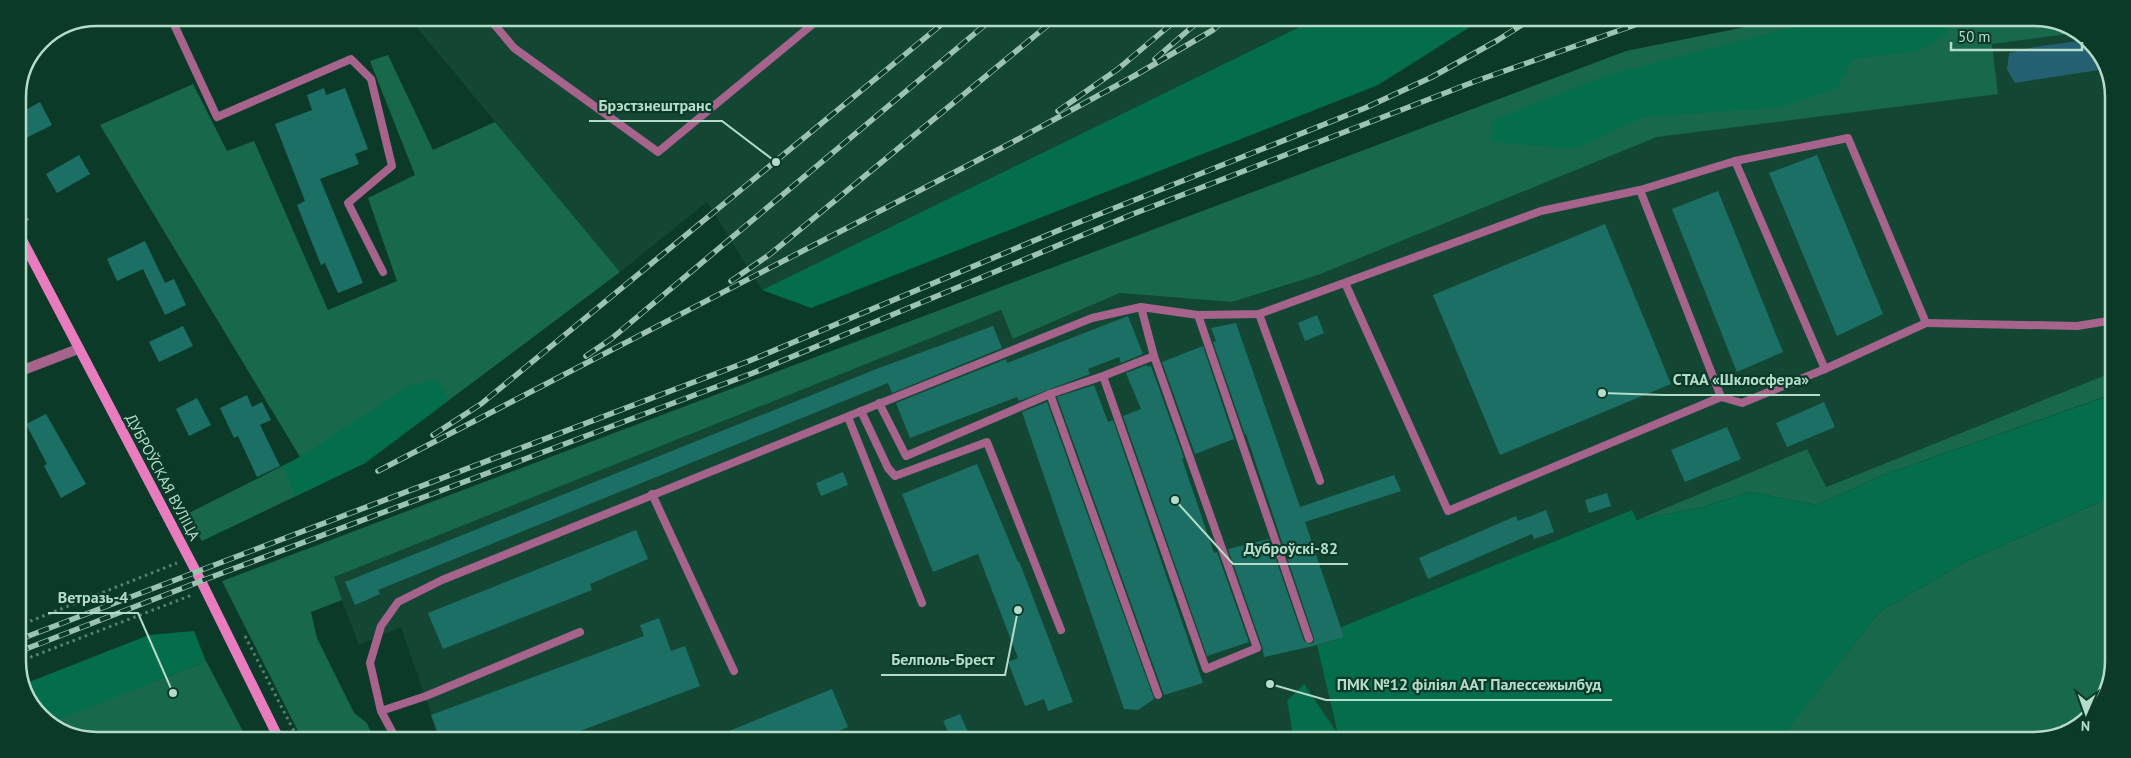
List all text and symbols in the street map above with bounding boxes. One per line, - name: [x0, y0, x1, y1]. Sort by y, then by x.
- scale bar: [1951, 20, 2082, 52]
- text: 50 m: [1958, 27, 1991, 46]
- callout: Брэстзнештранс: [589, 90, 722, 121]
- text: Брэстзнештранс: [598, 95, 712, 115]
- callout: СТАА «Шклосфера»: [1663, 364, 1820, 395]
- text: СТАА «Шклосфера»: [1673, 369, 1809, 389]
- street label: ДУБРОЎСКАЯ ВУЛІЦА: [122, 410, 204, 544]
- callout: Дуброўскі-82: [1233, 533, 1348, 564]
- text: Дуброўскі-82: [1244, 538, 1338, 558]
- callout: Ветразь-4: [48, 582, 138, 613]
- text: Ветразь-4: [58, 587, 128, 607]
- callout: Белполь-Брест: [881, 644, 1005, 675]
- text: Белполь-Брест: [891, 649, 995, 669]
- callout: ПМК №12 філіял ААТ Палессежылбуд: [1326, 669, 1612, 700]
- text: ПМК №12 філіял ААТ Палессежылбуд: [1337, 674, 1601, 694]
- north arrow: [2061, 688, 2111, 738]
- text: N: [2081, 717, 2090, 735]

